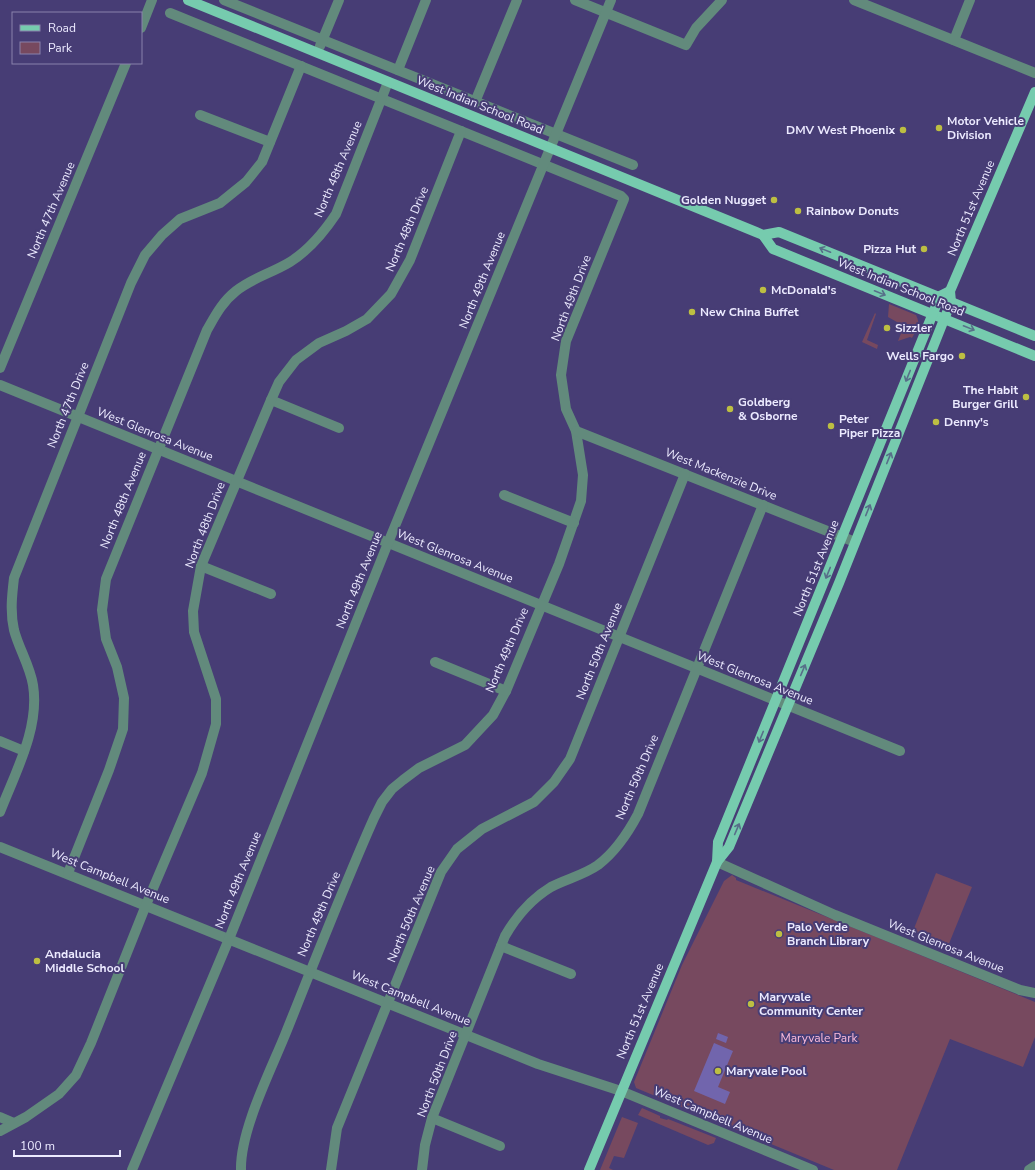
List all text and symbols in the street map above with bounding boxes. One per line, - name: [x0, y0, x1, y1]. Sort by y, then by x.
- legend: [12, 12, 142, 64]
- text: Road: [48, 20, 76, 36]
- text: Park: [48, 40, 73, 56]
- street label: West Indian School Road: [414, 72, 546, 138]
- place label: Motor Vehicle Division: [947, 113, 1024, 143]
- street label: North 48th Avenue: [310, 118, 366, 220]
- place label: DMV West Phoenix: [786, 122, 895, 138]
- marker: Motor Vehicle Division: [934, 123, 944, 133]
- marker: DMV West Phoenix: [898, 125, 908, 135]
- street label: North 51st Avenue: [944, 158, 998, 258]
- street label: North 47th Avenue: [23, 159, 79, 261]
- street label: North 48th Drive: [382, 184, 432, 274]
- place label: Golden Nugget: [681, 192, 766, 208]
- marker: Golden Nugget: [769, 195, 779, 205]
- place label: Rainbow Donuts: [806, 203, 899, 219]
- marker: Rainbow Donuts: [793, 206, 803, 216]
- street label: North 49th Avenue: [455, 229, 509, 331]
- place label: Pizza Hut: [863, 241, 916, 257]
- marker: Pizza Hut: [919, 244, 929, 254]
- one-way arrow: [819, 246, 831, 253]
- street label: North 49th Drive: [547, 253, 595, 343]
- street label: West Indian School Road: [835, 254, 967, 320]
- place label: McDonald's: [771, 282, 837, 298]
- marker: McDonald's: [758, 285, 768, 295]
- one-way arrow: [874, 290, 886, 297]
- place label: New China Buffet: [700, 304, 799, 320]
- marker: New China Buffet: [687, 307, 697, 317]
- place label: Sizzler: [895, 320, 932, 336]
- marker: Sizzler: [882, 323, 892, 333]
- one-way arrow: [963, 325, 975, 333]
- place label: Wells Fargo: [886, 348, 954, 364]
- marker: Wells Fargo: [957, 351, 967, 361]
- street label: North 47th Drive: [43, 360, 93, 450]
- one-way arrow: [903, 369, 911, 381]
- place label: The Habit Burger Grill: [952, 382, 1018, 412]
- marker: The Habit Burger Grill: [1021, 392, 1031, 402]
- place label: Goldberg & Osborne: [738, 394, 798, 424]
- street label: West Glenrosa Avenue: [94, 403, 216, 465]
- marker: Goldberg & Osborne: [725, 404, 735, 414]
- place label: Peter Piper Pizza: [839, 411, 900, 441]
- place label: Denny's: [944, 414, 989, 430]
- marker: Denny's: [931, 417, 941, 427]
- marker: Peter Piper Pizza: [826, 421, 836, 431]
- street label: West Mackenzie Drive: [663, 444, 779, 504]
- street label: North 48th Avenue: [96, 449, 150, 551]
- one-way arrow: [886, 452, 893, 464]
- street label: North 48th Drive: [181, 480, 229, 570]
- one-way arrow: [865, 505, 873, 517]
- street label: North 51st Avenue: [789, 517, 843, 619]
- street label: West Glenrosa Avenue: [394, 525, 516, 587]
- street label: North 49th Avenue: [332, 529, 386, 631]
- one-way arrow: [823, 567, 831, 579]
- street label: North 50th Avenue: [572, 600, 626, 702]
- street label: North 49th Drive: [482, 605, 532, 695]
- street label: West Glenrosa Avenue: [694, 647, 816, 709]
- one-way arrow: [800, 664, 807, 676]
- one-way arrow: [757, 730, 764, 742]
- street label: North 50th Drive: [612, 732, 662, 822]
- one-way arrow: [734, 824, 741, 836]
- street label: North 49th Avenue: [211, 829, 265, 931]
- street label: West Campbell Avenue: [48, 845, 172, 907]
- street label: North 50th Avenue: [383, 863, 439, 965]
- street label: North 49th Drive: [294, 869, 344, 959]
- street label: West Glenrosa Avenue: [885, 915, 1007, 977]
- place label: Palo Verde Branch Library: [787, 919, 870, 949]
- marker: Palo Verde Branch Library: [774, 929, 784, 939]
- place label: Andalucia Middle School: [45, 946, 124, 976]
- marker: Andalucia Middle School: [32, 956, 42, 966]
- street label: North 51st Avenue: [613, 961, 667, 1061]
- street label: West Campbell Avenue: [349, 967, 473, 1029]
- place label: Maryvale Community Center: [759, 989, 863, 1019]
- marker: Maryvale Community Center: [746, 999, 756, 1009]
- street label: North 50th Drive: [413, 1029, 461, 1119]
- park label: Maryvale Park: [780, 1030, 859, 1046]
- place label: Maryvale Pool: [726, 1063, 806, 1079]
- marker: Maryvale Pool: [713, 1066, 723, 1076]
- street label: West Campbell Avenue: [651, 1083, 775, 1147]
- scale bar: [14, 1132, 120, 1158]
- text: 100 m: [20, 1138, 55, 1154]

